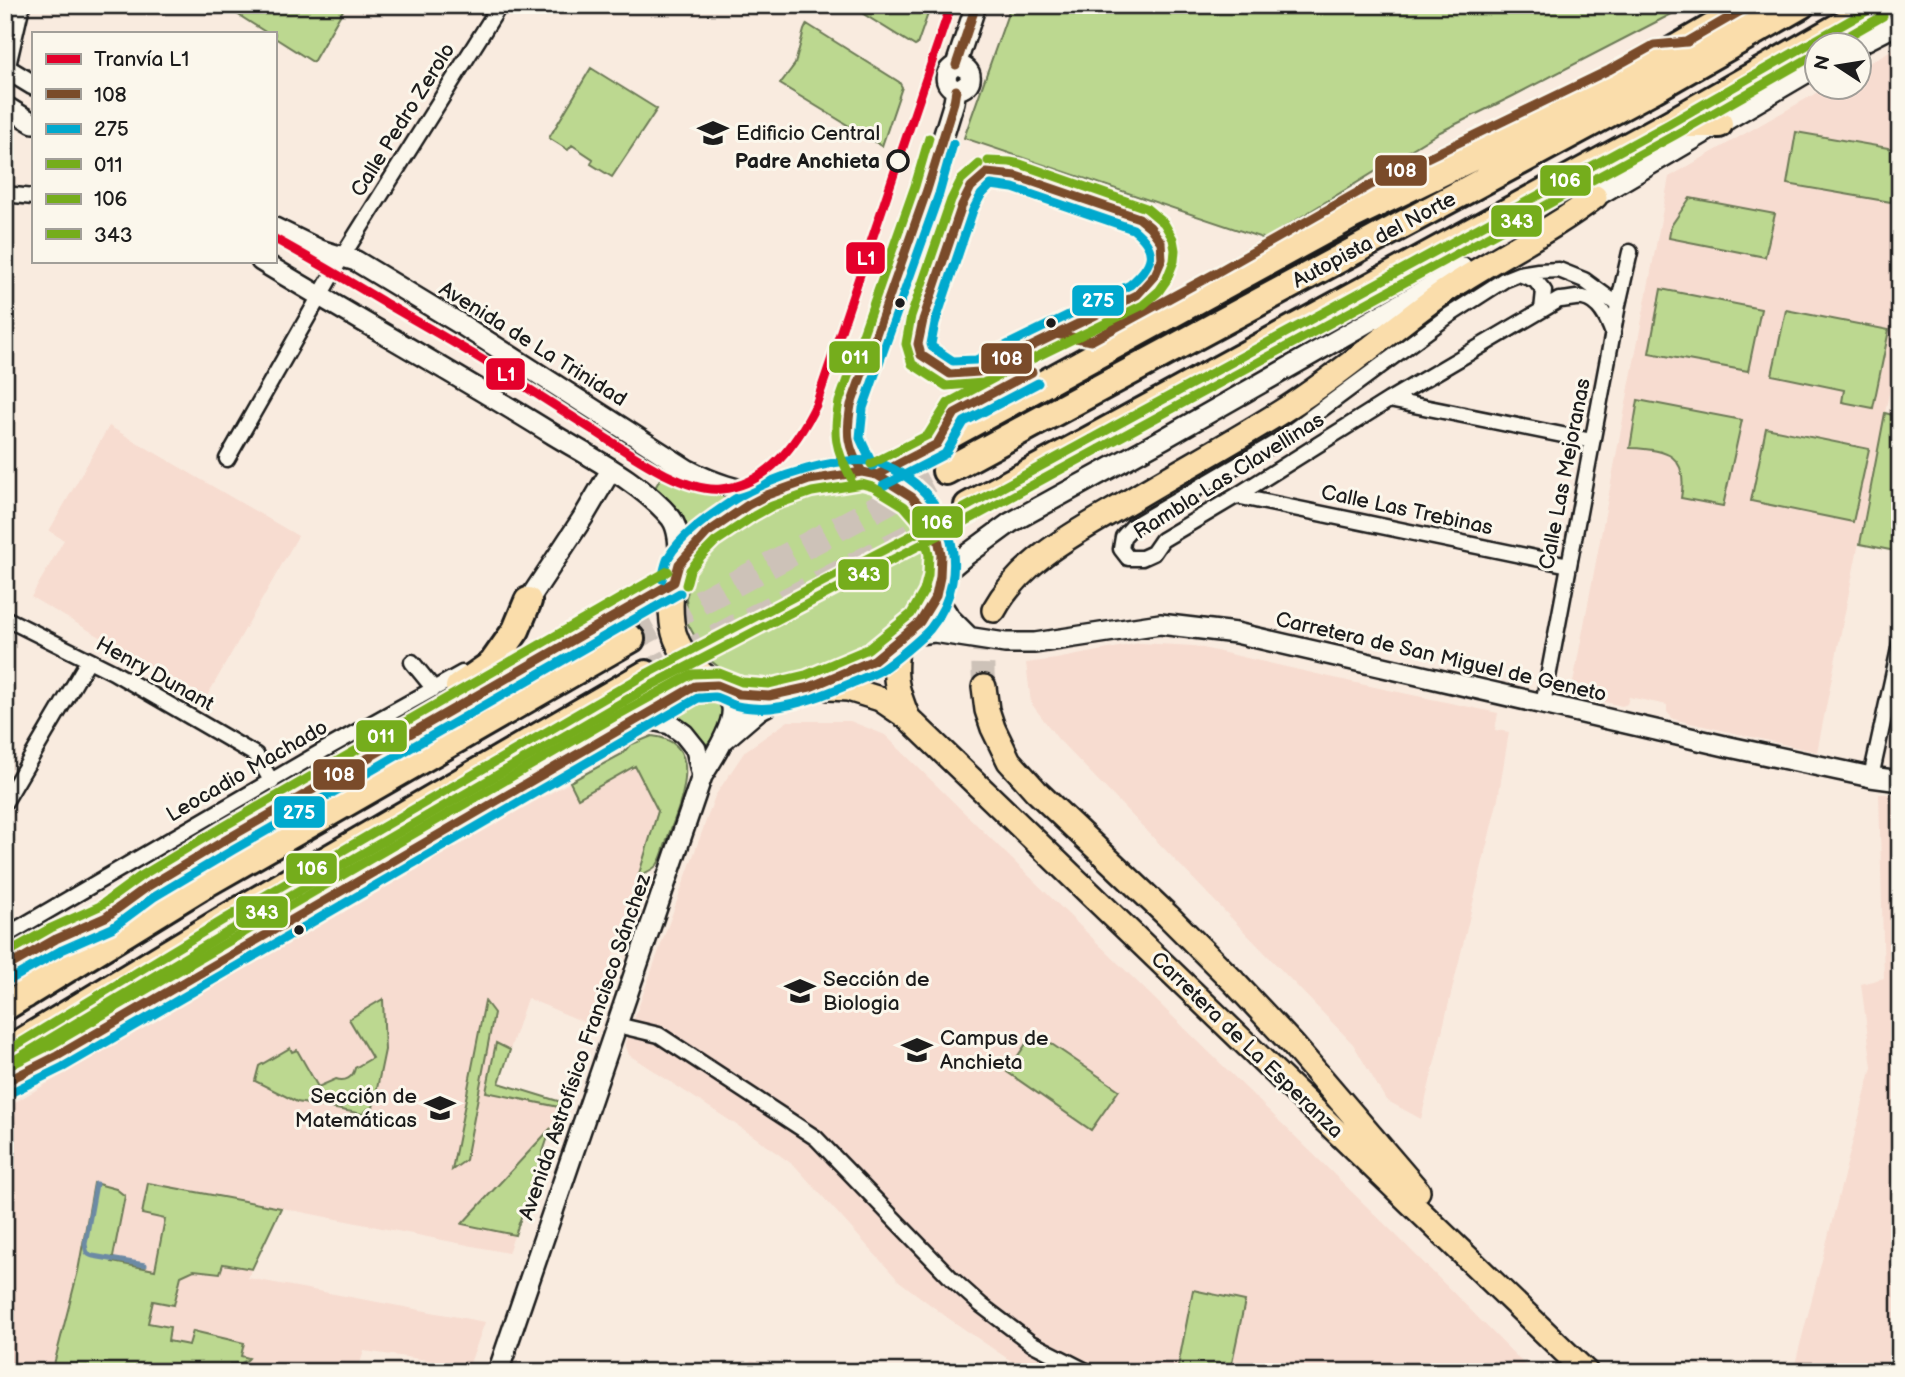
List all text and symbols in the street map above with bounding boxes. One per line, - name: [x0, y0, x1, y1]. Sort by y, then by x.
- legend: [32, 32, 276, 262]
- north arrow: [1804, 32, 1874, 102]
- street label: Calle Pedro Zerolo: [346, 38, 460, 202]
- text: Tranvía L1: [94, 47, 189, 72]
- text: N: [1810, 53, 1836, 72]
- text: 108: [94, 83, 127, 108]
- school or university icon: Edificio Central: [696, 116, 730, 150]
- text: 275: [94, 117, 129, 142]
- place label: Edificio Central: [736, 121, 880, 146]
- place label: Padre Anchieta: [735, 149, 880, 174]
- marker: Padre Anchieta: [887, 150, 909, 172]
- text: 011: [94, 153, 123, 178]
- line badge: 108: [1374, 154, 1428, 187]
- text: 108: [1385, 160, 1417, 183]
- line badge: 106: [1539, 164, 1592, 197]
- text: 106: [1549, 170, 1581, 193]
- street label: Autopista del Norte: [1288, 186, 1460, 294]
- text: 106: [94, 187, 127, 212]
- line badge: 343: [1490, 204, 1543, 238]
- text: 343: [1500, 211, 1534, 234]
- text: 343: [94, 223, 133, 248]
- line badge: L1: [845, 241, 886, 275]
- text: L1: [857, 248, 875, 271]
- street label: Avenida de La Trinidad: [435, 276, 631, 412]
- line badge: 275: [1071, 284, 1125, 317]
- text: 275: [1082, 290, 1114, 313]
- unlabelled marker: [893, 296, 907, 310]
- unlabelled marker: [1044, 316, 1058, 330]
- line badge: 011: [828, 340, 881, 374]
- line badge: 108: [980, 342, 1033, 375]
- text: 011: [841, 347, 869, 370]
- text: 108: [991, 348, 1023, 371]
- line badge: L1: [485, 357, 526, 391]
- text: L1: [497, 364, 515, 387]
- street label: Calle Las Mejoranas: [1534, 376, 1596, 572]
- street label: Rambla Las Clavellinas: [1129, 407, 1329, 545]
- street label: Calle Las Trebinas: [1319, 480, 1495, 540]
- line badge: 106: [911, 505, 964, 539]
- text: 106: [921, 512, 953, 535]
- line badge: 343: [837, 558, 890, 591]
- text: 343: [847, 564, 881, 587]
- street label: Carretera de San Miguel de Geneto: [1273, 607, 1609, 707]
- street label: Henry Dunant: [92, 631, 219, 717]
- street label: Leocadio Machado: [162, 715, 332, 827]
- line badge: 011: [355, 719, 408, 753]
- text: 011: [367, 726, 395, 749]
- line badge: 108: [312, 758, 366, 791]
- text: 108: [323, 764, 355, 787]
- line badge: 275: [273, 795, 326, 829]
- text: 275: [283, 802, 315, 825]
- line badge: 106: [285, 852, 338, 885]
- text: 106: [296, 858, 328, 881]
- street label: Avenida Astrofísico Francisco Sánchez: [514, 870, 656, 1223]
- line badge: 343: [235, 895, 289, 929]
- text: 343: [245, 902, 279, 925]
- unlabelled marker: [292, 923, 306, 937]
- street label: Carretera de La Esperanza: [1146, 947, 1348, 1143]
- place label: Sección de Biologia: [823, 967, 929, 1016]
- school or university icon: Sección de Biologia: [783, 974, 817, 1008]
- place label: Campus de Anchieta: [940, 1026, 1048, 1075]
- school or university icon: Campus de Anchieta: [900, 1033, 934, 1067]
- place label: Sección de Matemáticas: [295, 1084, 417, 1133]
- school or university icon: Sección de Matemáticas: [423, 1091, 457, 1125]

